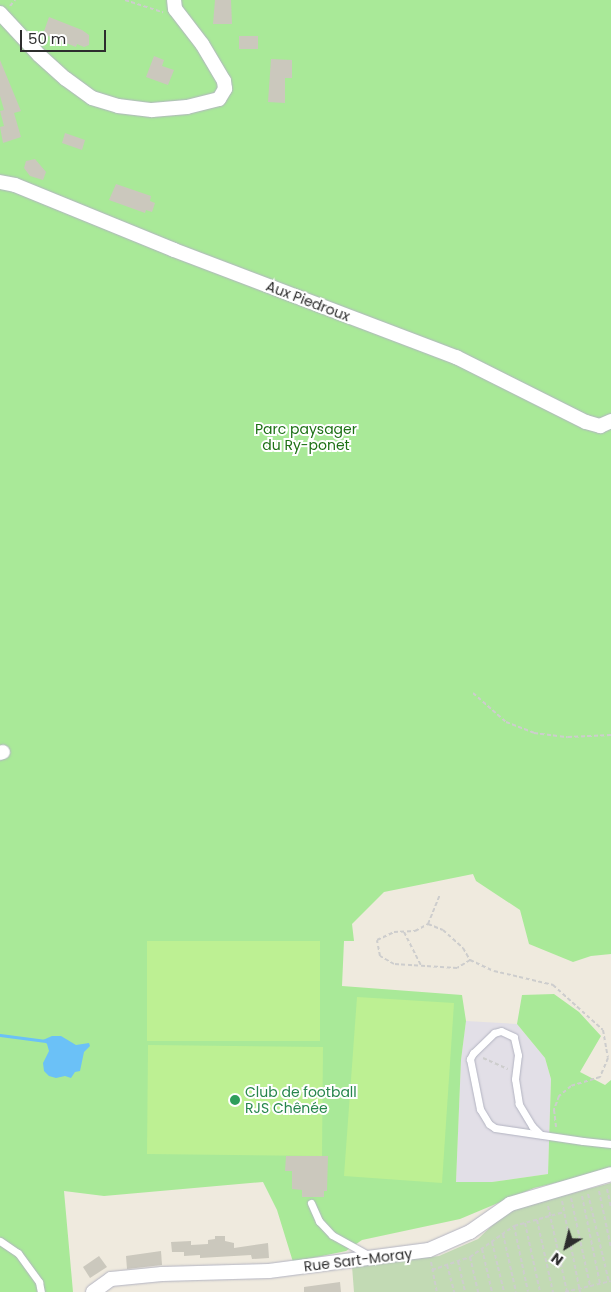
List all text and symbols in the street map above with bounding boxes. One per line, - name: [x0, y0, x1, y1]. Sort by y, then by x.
- scale bar: [22, 20, 109, 52]
- text: 50 m: [28, 28, 66, 49]
- street label: Aux Piedroux: [264, 277, 352, 325]
- park label: Parc paysager du Ry-ponet: [255, 421, 357, 454]
- place label: Club de football RJS Chênée: [245, 1084, 357, 1116]
- marker: Club de football RJS Chênée: [229, 1094, 241, 1106]
- north arrow: [541, 1222, 591, 1272]
- street label: Rue Sart-Moray: [303, 1245, 413, 1275]
- text: N: [547, 1248, 567, 1270]

